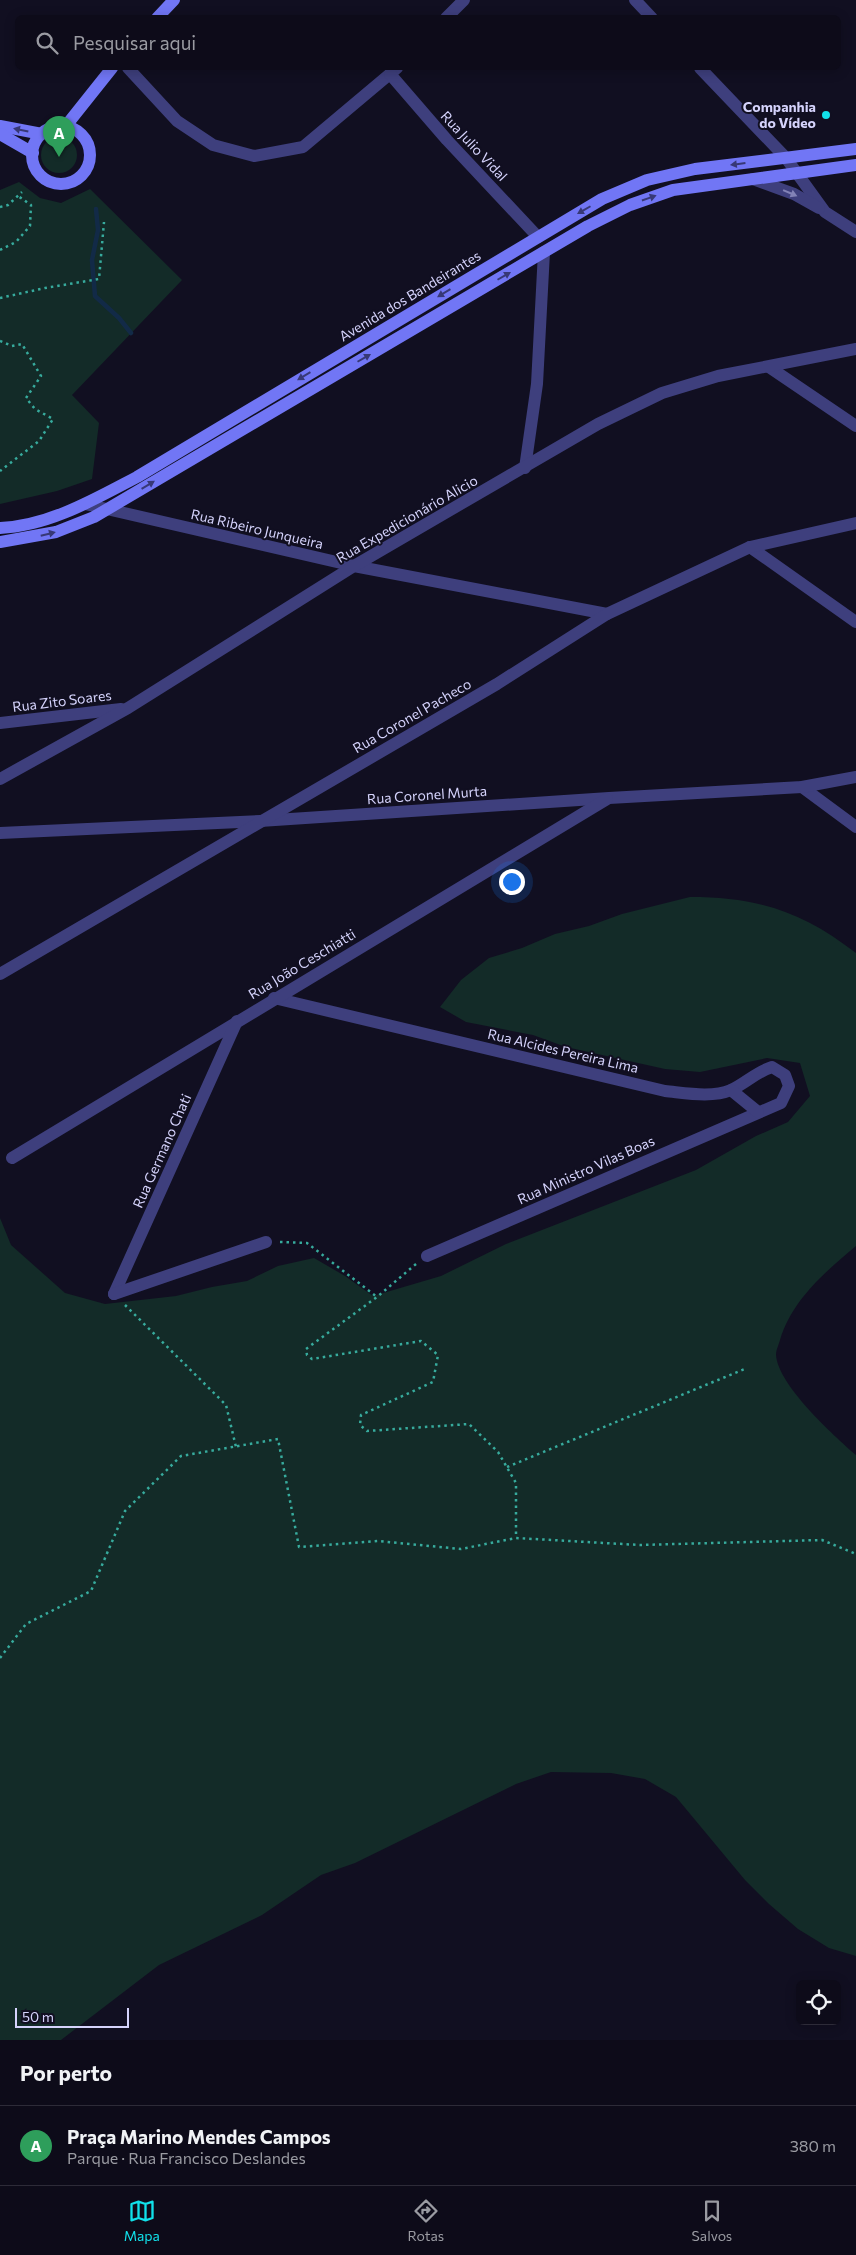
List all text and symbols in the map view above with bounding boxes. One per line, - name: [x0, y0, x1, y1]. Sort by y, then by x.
- search box: [15, 15, 841, 70]
- icon: search: [33, 29, 61, 57]
- text: Pesquisar aqui: [73, 31, 196, 54]
- place label: Companhia do Vídeo: [743, 98, 816, 131]
- street label: Rua Julio Vidal: [438, 107, 511, 184]
- marker: Companhia do Vídeo: [820, 109, 832, 121]
- pin: A: [43, 116, 75, 157]
- one-way arrow: [13, 126, 28, 134]
- one-way arrow: [729, 160, 745, 168]
- one-way arrow: [783, 190, 797, 198]
- one-way arrow: [642, 194, 657, 202]
- one-way arrow: [576, 206, 591, 214]
- street label: Avenida dos Bandeirantes: [336, 247, 484, 345]
- one-way arrow: [497, 271, 510, 280]
- one-way arrow: [437, 288, 450, 297]
- one-way arrow: [357, 353, 370, 362]
- one-way arrow: [298, 372, 311, 381]
- street label: Rua Expedicionário Alicio: [333, 471, 480, 566]
- one-way arrow: [142, 480, 155, 489]
- street label: Rua Ribeiro Junqueira: [189, 505, 325, 552]
- one-way arrow: [40, 530, 55, 538]
- street label: Rua Coronel Pacheco: [349, 675, 474, 756]
- street label: Rua Zito Soares: [11, 686, 113, 715]
- street label: Rua Coronel Murta: [366, 782, 488, 807]
- your location: [499, 869, 525, 895]
- street label: Rua João Ceschiatti: [245, 925, 358, 1002]
- street label: Rua Alcides Pereira Lima: [486, 1025, 640, 1076]
- street label: Rua Germano Chati: [129, 1091, 194, 1211]
- street label: Rua Ministro Vilas Boas: [515, 1132, 657, 1207]
- map controls: [796, 1980, 841, 2025]
- button: locate: [796, 1980, 841, 2025]
- scale bar: [15, 2005, 129, 2028]
- text: 50 m: [22, 2008, 54, 2025]
- text: Por perto: [20, 2060, 112, 2085]
- text: Praça Marino Mendes Campos: [67, 2125, 331, 2148]
- text: A: [30, 2136, 42, 2155]
- text: 380 m: [790, 2136, 836, 2155]
- text: Parque · Rua Francisco Deslandes: [67, 2148, 306, 2167]
- tab: Mapa: [124, 2197, 160, 2244]
- tab: Rotas: [407, 2197, 444, 2244]
- tab: Salvos: [692, 2197, 732, 2244]

